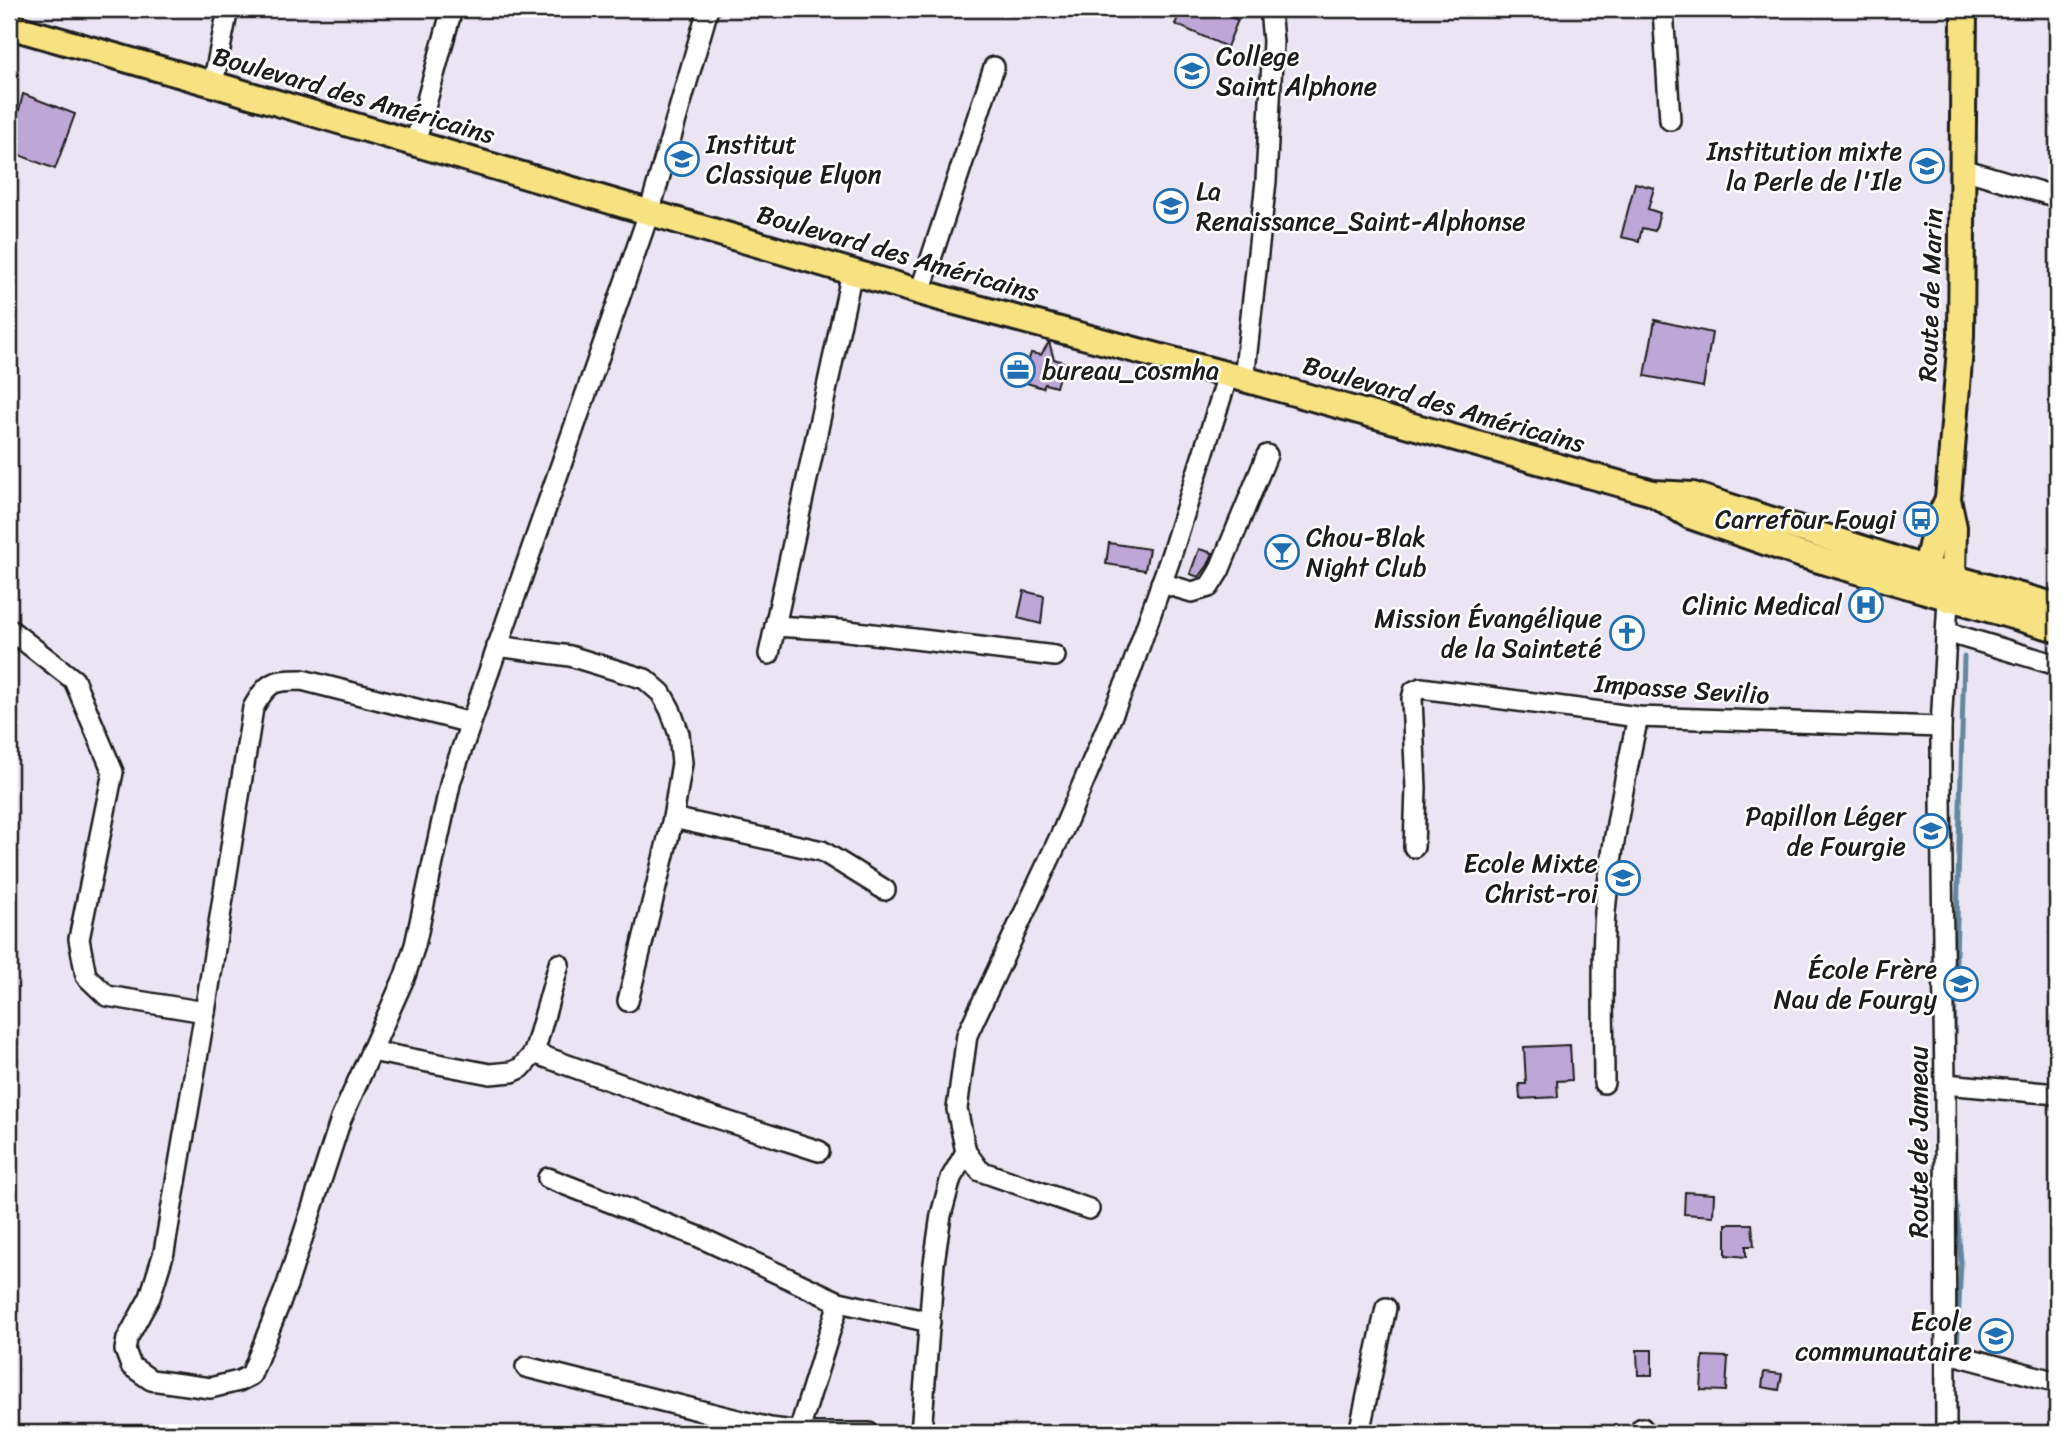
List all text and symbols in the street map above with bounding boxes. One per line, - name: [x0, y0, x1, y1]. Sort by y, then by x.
- street label: Boulevard des Américains: [207, 33, 501, 157]
- place label: College Saint Alphone: [1216, 33, 1377, 109]
- school or university icon: College Saint Alphone: [1173, 52, 1211, 90]
- place label: Institut Classique Elyon: [705, 121, 882, 197]
- place label: Institution mixte la Perle de l'Ile: [1706, 128, 1902, 204]
- school or university icon: Institut Classique Elyon: [663, 140, 701, 178]
- school or university icon: Institution mixte la Perle de l'Ile: [1908, 147, 1946, 185]
- place label: La Renaissance_Saint-Alphonse: [1196, 168, 1526, 244]
- school or university icon: La Renaissance_Saint-Alphonse: [1152, 187, 1190, 225]
- street label: Boulevard des Américains: [751, 191, 1045, 315]
- street label: Route de Marin: [1904, 207, 1956, 383]
- street label: Boulevard des Américains: [1297, 342, 1591, 466]
- place label: bureau_cosmha: [1042, 347, 1219, 393]
- office icon: bureau_cosmha: [999, 351, 1037, 389]
- place label: Carrefour Fougi: [1715, 496, 1897, 542]
- bus stop icon: Carrefour Fougi: [1902, 500, 1940, 538]
- place label: Chou-Blak Night Club: [1306, 514, 1427, 590]
- bar icon: Chou-Blak Night Club: [1263, 533, 1301, 571]
- place label: Clinic Medical: [1682, 582, 1843, 628]
- hospital icon: Clinic Medical: [1847, 586, 1885, 624]
- place label: Mission Évangélique de la Sainteté: [1374, 595, 1602, 671]
- church icon: Mission Évangélique de la Sainteté: [1608, 614, 1646, 652]
- street label: Impasse Sevilio: [1592, 660, 1771, 718]
- place label: Papillon Léger de Fourgie: [1745, 793, 1907, 869]
- school or university icon: Papillon Léger de Fourgie: [1912, 812, 1950, 850]
- place label: Ecole Mixte Christ-roi: [1463, 840, 1599, 916]
- school or university icon: Ecole Mixte Christ-roi: [1604, 859, 1642, 897]
- place label: École Frère Nau de Fourgy: [1774, 946, 1938, 1022]
- school or university icon: École Frère Nau de Fourgy: [1942, 965, 1980, 1003]
- street label: Route de Jameau: [1895, 1046, 1941, 1238]
- place label: Ecole communautaire: [1795, 1298, 1972, 1374]
- school or university icon: Ecole communautaire: [1977, 1317, 2015, 1355]

